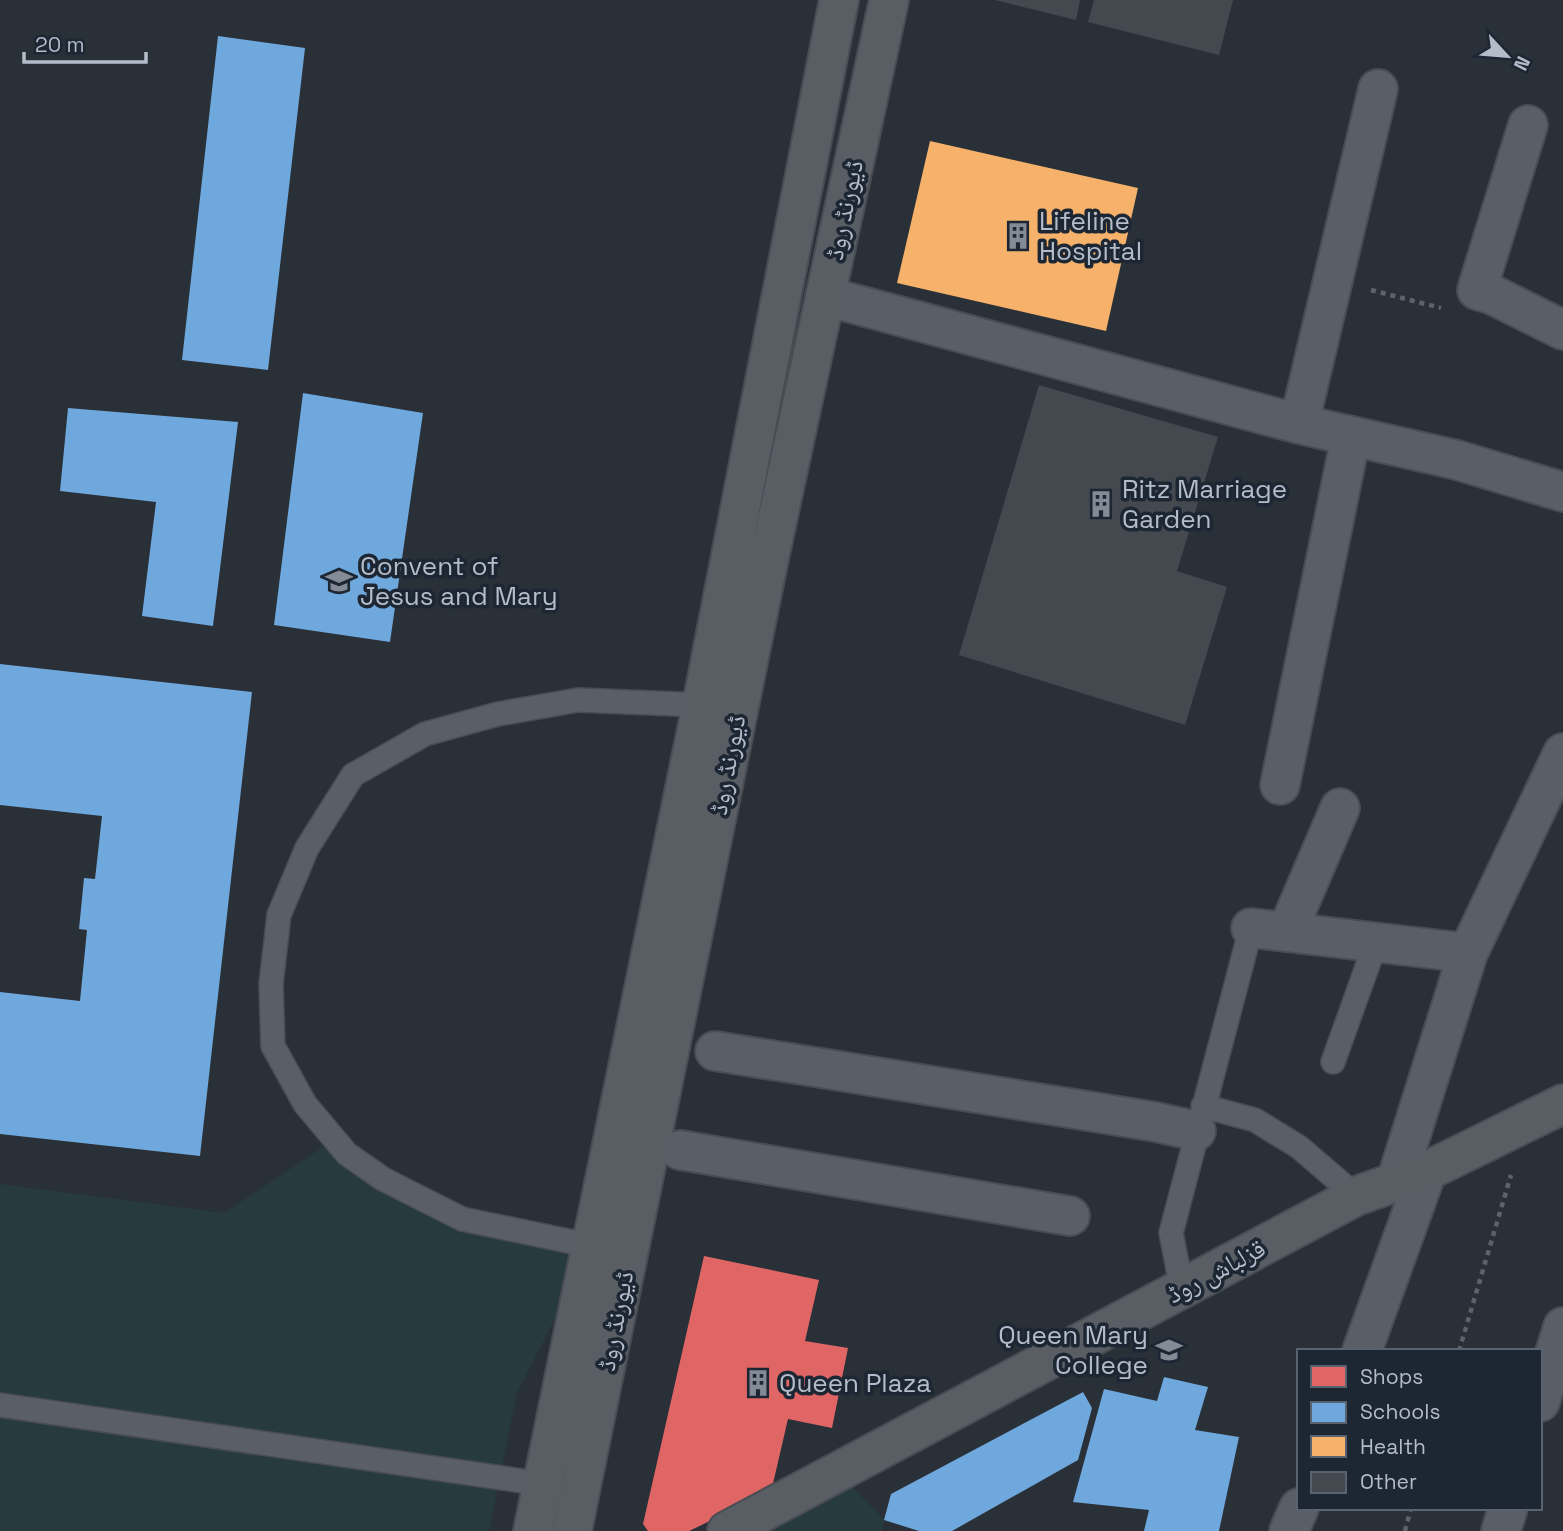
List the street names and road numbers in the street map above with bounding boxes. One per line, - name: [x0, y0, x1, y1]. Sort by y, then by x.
- street label: ڈیورنڈ روڈ: [817, 157, 871, 263]
- street label: ڈیورنڈ روڈ: [701, 712, 753, 818]
- street label: قزلباش روڈ: [1161, 1231, 1271, 1311]
- street label: ڈیورنڈ روڈ: [589, 1268, 641, 1374]

